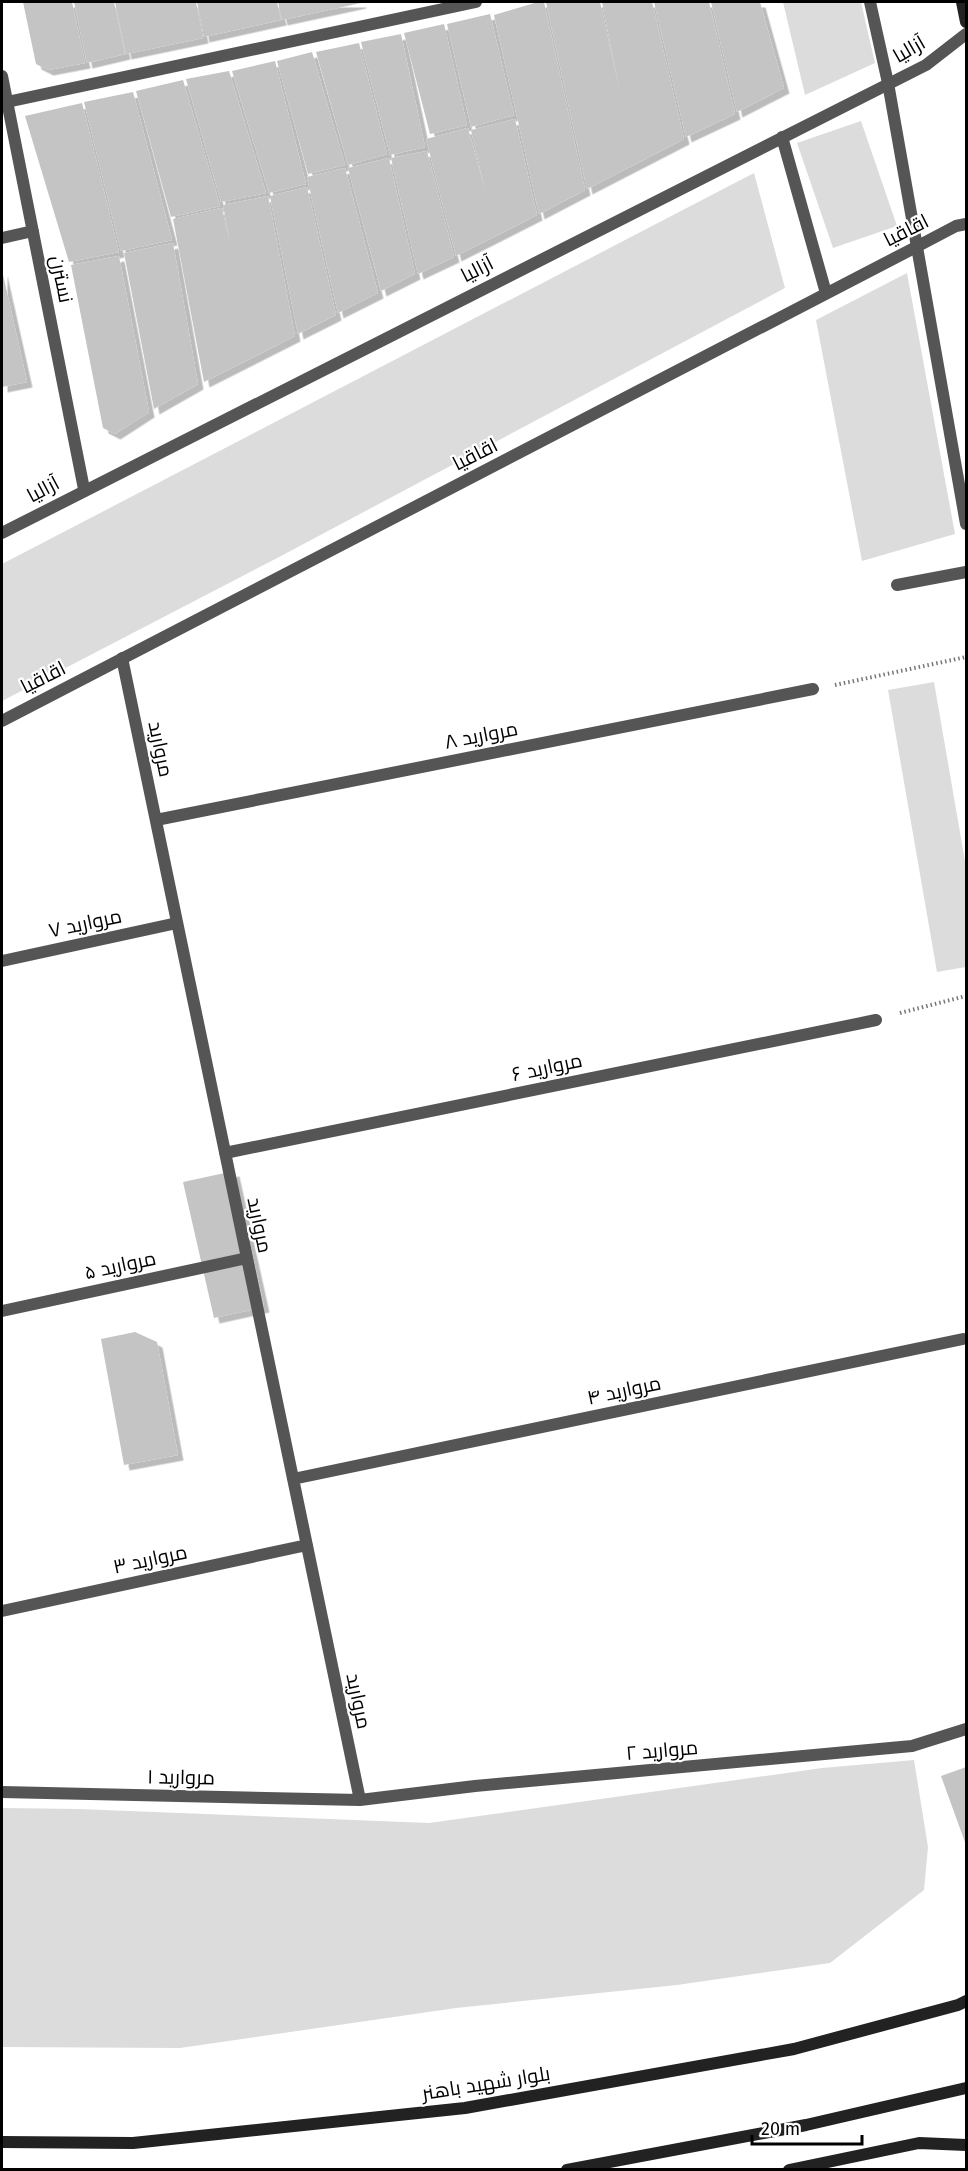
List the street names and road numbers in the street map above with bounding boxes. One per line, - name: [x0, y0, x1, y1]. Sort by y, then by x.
- street label: آزالیا: [889, 30, 930, 68]
- street label: اقاقیا: [879, 209, 933, 251]
- street label: آزالیا: [457, 250, 498, 287]
- street label: نسترن: [45, 253, 78, 305]
- street label: اقاقیا: [448, 433, 502, 475]
- street label: آزالیا: [23, 470, 64, 507]
- street label: اقاقیا: [16, 656, 70, 698]
- street label: مروارید ۸: [442, 716, 520, 754]
- street label: مروارید: [143, 719, 179, 779]
- street label: مروارید ۷: [46, 904, 124, 942]
- street label: مروارید ۶: [510, 1048, 584, 1086]
- street label: مروارید: [242, 1195, 278, 1255]
- street label: مروارید ۵: [82, 1246, 158, 1284]
- street label: مروارید ۴: [585, 1370, 663, 1410]
- street label: مروارید ۳: [111, 1539, 189, 1579]
- street label: مروارید: [341, 1671, 377, 1731]
- street label: مروارید ۲: [625, 1735, 699, 1765]
- street label: مروارید ۱: [147, 1764, 215, 1790]
- street label: بلوار شهید باهنر: [419, 2061, 552, 2106]

